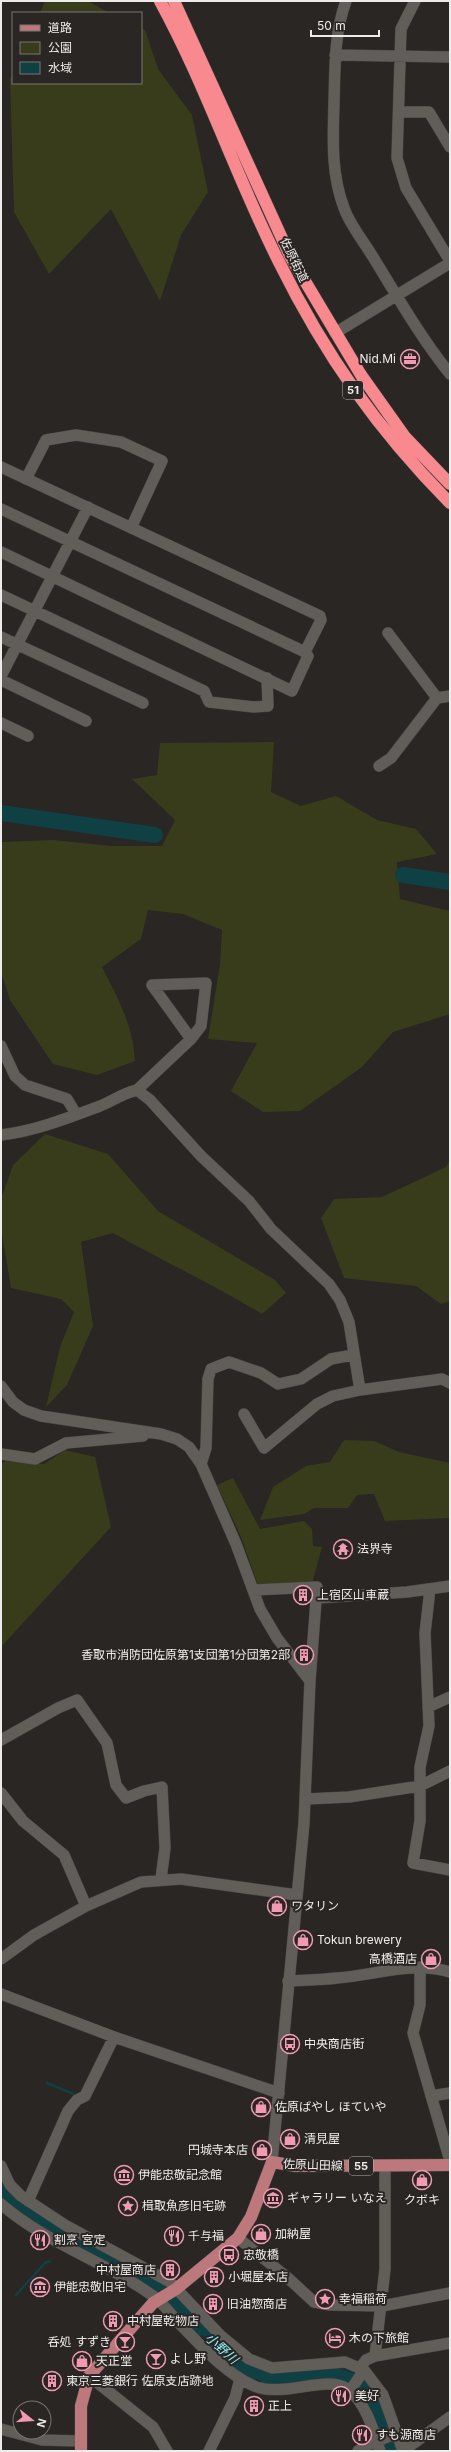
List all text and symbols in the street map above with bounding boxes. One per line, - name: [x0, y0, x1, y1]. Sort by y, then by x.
- legend: [12, 12, 142, 84]
- scale bar: [311, 12, 379, 38]
- text: 50 m: [317, 18, 346, 33]
- text: 道路: [48, 20, 72, 35]
- text: 公園: [48, 40, 72, 55]
- text: 水域: [48, 60, 72, 75]
- street label: 佐原街道: [277, 235, 312, 285]
- office icon: Nid.Mi: [399, 348, 421, 370]
- place label: Nid.Mi: [360, 351, 396, 366]
- road number: 51: [343, 381, 363, 399]
- temple icon: 法界寺: [332, 1538, 354, 1560]
- place label: 法界寺: [357, 1541, 393, 1556]
- building icon: 上宿区山車蔵: [292, 1584, 314, 1606]
- place label: 上宿区山車蔵: [317, 1587, 389, 1602]
- building icon: 香取市消防団佐原第1支団第1分団第2部: [293, 1644, 315, 1666]
- place label: 香取市消防団佐原第1支団第1分団第2部: [81, 1647, 290, 1662]
- shop icon: ワタリン: [266, 1895, 288, 1917]
- place label: ワタリン: [291, 1898, 339, 1913]
- shop icon: Tokun brewery: [292, 1929, 314, 1951]
- place label: Tokun brewery: [317, 1932, 402, 1947]
- shop icon: 高橋酒店: [420, 1948, 442, 1970]
- place label: 高橋酒店: [369, 1951, 417, 1966]
- bus stop icon: 中央商店街: [279, 2033, 301, 2055]
- place label: 中央商店街: [304, 2036, 364, 2051]
- shop icon: 佐原ばやし ほていや: [250, 2096, 272, 2118]
- place label: 佐原ばやし ほていや: [275, 2099, 386, 2114]
- shop icon: 清見屋: [279, 2128, 301, 2150]
- place label: 清見屋: [304, 2131, 340, 2146]
- shop icon: 円城寺本店: [251, 2139, 273, 2161]
- place label: 円城寺本店: [188, 2142, 248, 2157]
- street label: 佐原山田線: [283, 2156, 343, 2173]
- road number: 55: [349, 2157, 373, 2175]
- museum icon: 伊能忠敬記念館: [113, 2164, 135, 2186]
- place label: 伊能忠敬記念館: [138, 2167, 222, 2182]
- shop icon: クボキ: [411, 2169, 433, 2191]
- museum icon: ギャラリー いなえ: [262, 2187, 284, 2209]
- place label: ギャラリー いなえ: [287, 2190, 386, 2205]
- place label: クボキ: [404, 2192, 440, 2207]
- place icon: 楫取魚彦旧宅跡: [117, 2195, 139, 2217]
- place label: 楫取魚彦旧宅跡: [142, 2198, 226, 2213]
- shop icon: 加納屋: [250, 2223, 272, 2245]
- restaurant icon: 千与福: [163, 2225, 185, 2247]
- place label: 加納屋: [275, 2226, 311, 2241]
- place label: 千与福: [188, 2228, 224, 2243]
- restaurant icon: 割烹 宮定: [29, 2229, 51, 2251]
- place label: 割烹 宮定: [54, 2232, 105, 2247]
- bus stop icon: 忠敬橋: [218, 2244, 240, 2266]
- place label: 忠敬橋: [243, 2247, 279, 2262]
- building icon: 中村屋商店: [159, 2259, 181, 2281]
- place label: 中村屋商店: [96, 2262, 156, 2277]
- building icon: 小堀屋本店: [203, 2266, 225, 2288]
- place label: 小堀屋本店: [228, 2269, 288, 2284]
- museum icon: 伊能忠敬旧宅: [29, 2276, 51, 2298]
- place label: 伊能忠敬旧宅: [54, 2279, 126, 2294]
- place icon: 幸福稲荷: [314, 2288, 336, 2310]
- place label: 幸福稲荷: [339, 2291, 387, 2306]
- building icon: 旧油惣商店: [202, 2293, 224, 2315]
- place label: 旧油惣商店: [227, 2296, 287, 2311]
- building icon: 中村屋乾物店: [102, 2310, 124, 2332]
- place label: 中村屋乾物店: [127, 2313, 199, 2328]
- hotel icon: 木の下旅館: [324, 2327, 346, 2349]
- water label: 小野川: [202, 2329, 243, 2368]
- place label: 木の下旅館: [349, 2330, 409, 2345]
- bar icon: 呑処 すずき: [114, 2331, 136, 2353]
- place label: 呑処 すずき: [48, 2334, 111, 2349]
- bar icon: よし野: [145, 2348, 167, 2370]
- shop icon: 天正堂: [71, 2350, 93, 2372]
- place label: よし野: [170, 2351, 206, 2366]
- place label: 天正堂: [96, 2353, 132, 2368]
- building icon: 東京三菱銀行 佐原支店跡地: [41, 2370, 63, 2392]
- place label: 東京三菱銀行 佐原支店跡地: [66, 2373, 213, 2388]
- restaurant icon: 美好: [330, 2385, 352, 2407]
- place label: 美好: [355, 2388, 379, 2403]
- building icon: 正上: [243, 2395, 265, 2417]
- place label: 正上: [268, 2398, 292, 2413]
- north arrow: [12, 2400, 52, 2440]
- text: N: [34, 2417, 49, 2429]
- restaurant icon: すも源商店: [351, 2424, 373, 2446]
- place label: すも源商店: [376, 2427, 436, 2442]

